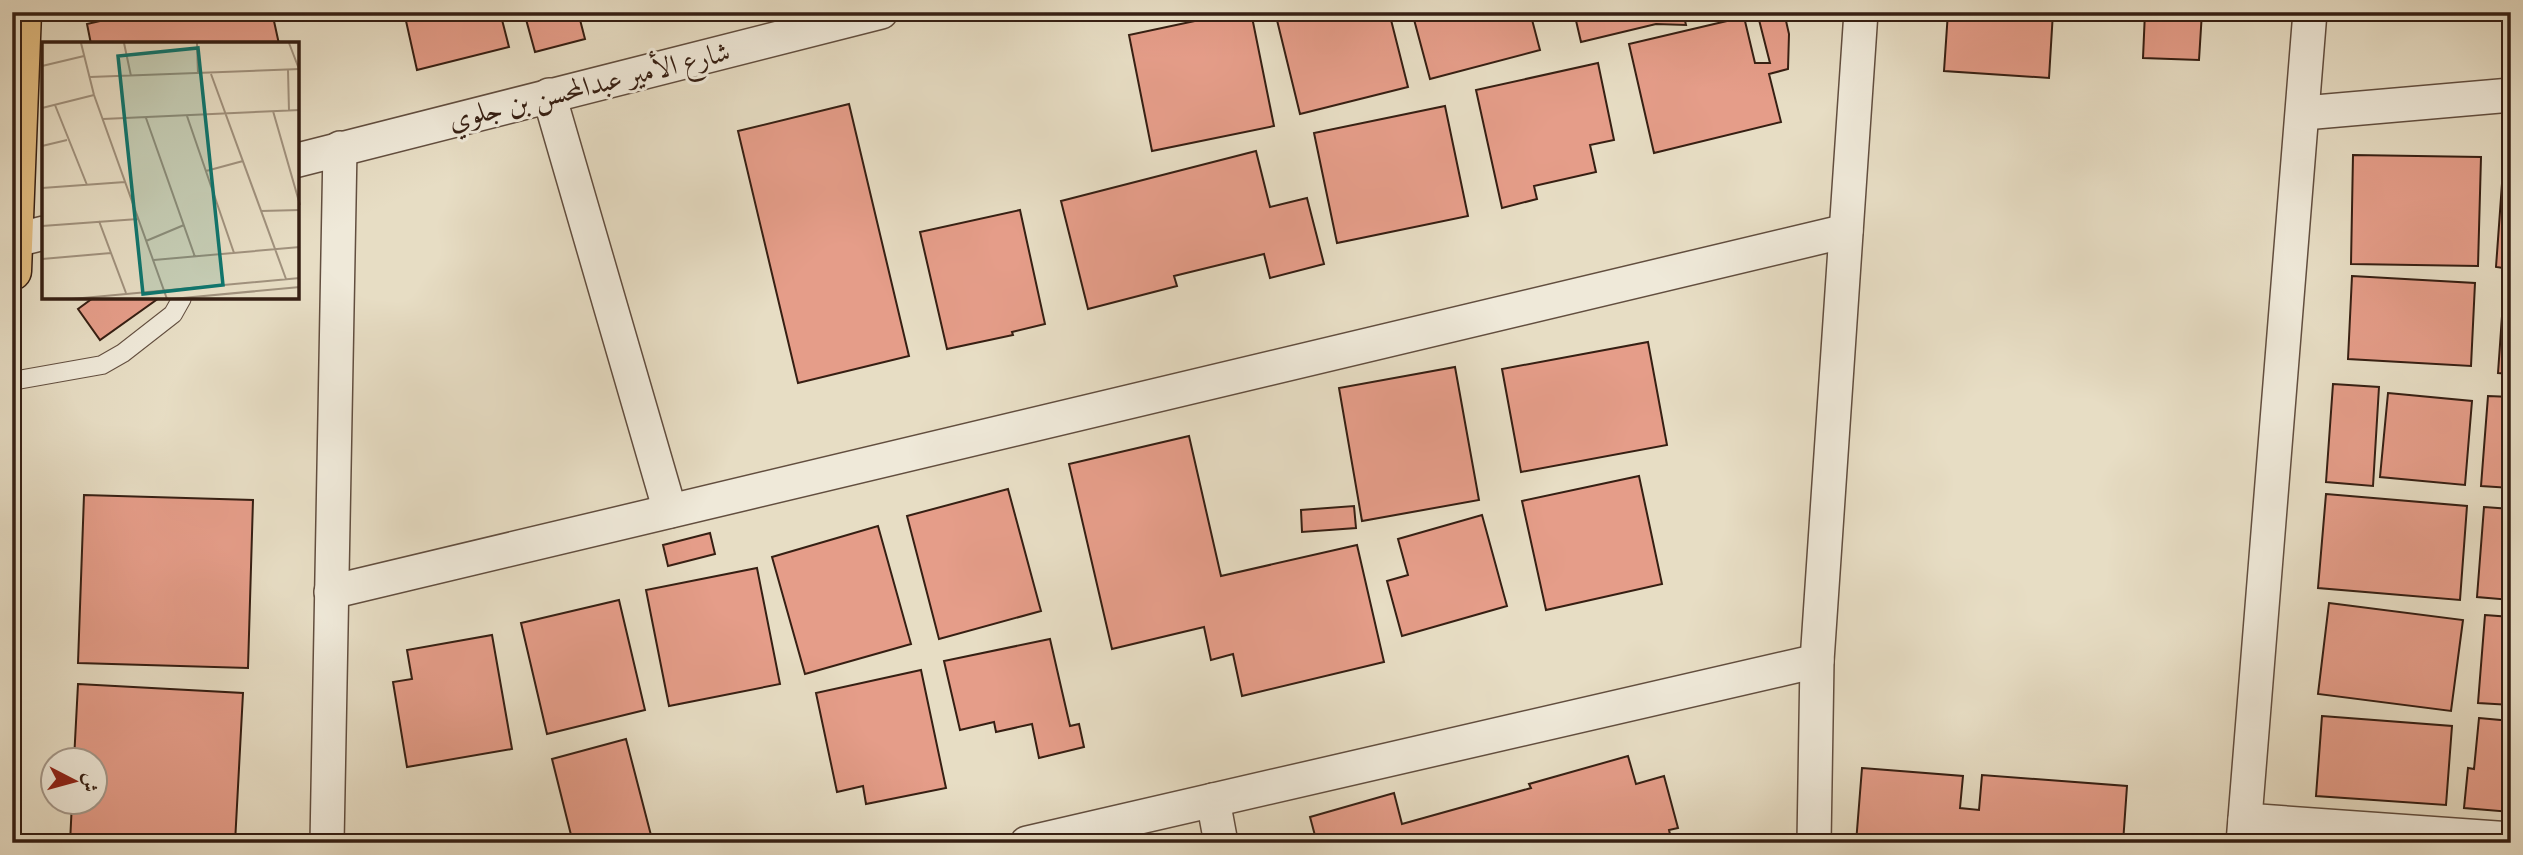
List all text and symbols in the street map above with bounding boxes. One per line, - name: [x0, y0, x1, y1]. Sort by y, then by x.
- street label: شارع الأمير عبدالمحسن بن جلوي: [444, 30, 735, 143]
- inset map: [42, 42, 299, 299]
- north arrow: [38, 746, 108, 816]
- text: ش: [76, 772, 106, 794]

